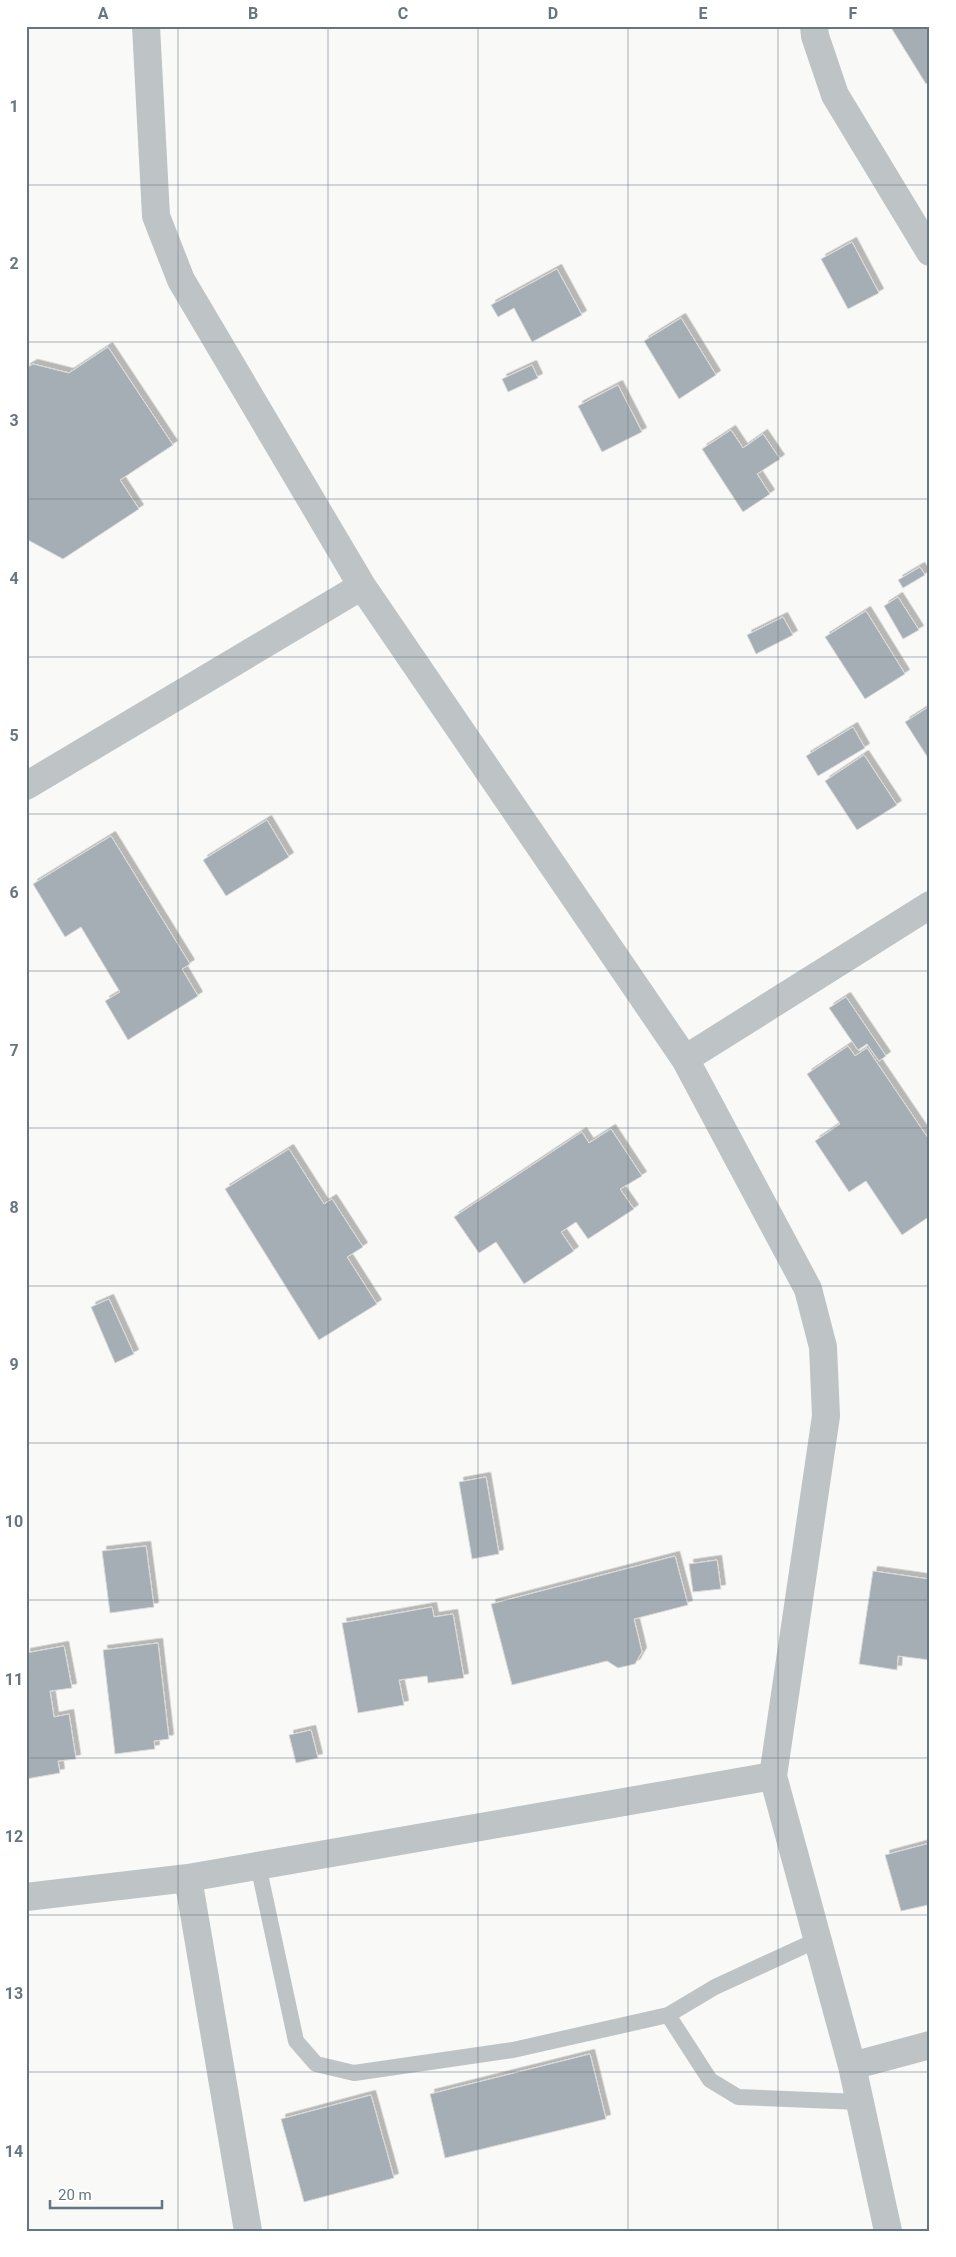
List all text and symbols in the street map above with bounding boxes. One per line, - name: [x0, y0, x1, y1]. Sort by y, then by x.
- text: A: [98, 4, 109, 23]
- text: B: [248, 4, 258, 23]
- text: C: [398, 4, 408, 23]
- text: D: [548, 4, 558, 23]
- text: E: [699, 4, 708, 23]
- text: F: [849, 4, 858, 23]
- text: 1: [9, 97, 19, 116]
- text: 2: [9, 254, 19, 273]
- text: 3: [9, 411, 19, 430]
- text: 4: [9, 569, 19, 588]
- text: 5: [9, 726, 19, 745]
- text: 6: [9, 883, 19, 902]
- text: 7: [9, 1041, 19, 1060]
- text: 8: [9, 1198, 19, 1217]
- text: 9: [9, 1355, 19, 1374]
- text: 10: [5, 1512, 23, 1531]
- text: 11: [5, 1670, 23, 1689]
- text: 12: [5, 1827, 23, 1846]
- text: 13: [5, 1984, 23, 2003]
- text: 14: [5, 2142, 23, 2161]
- scale bar: [50, 2177, 162, 2209]
- text: 20 m: [58, 2186, 92, 2204]

